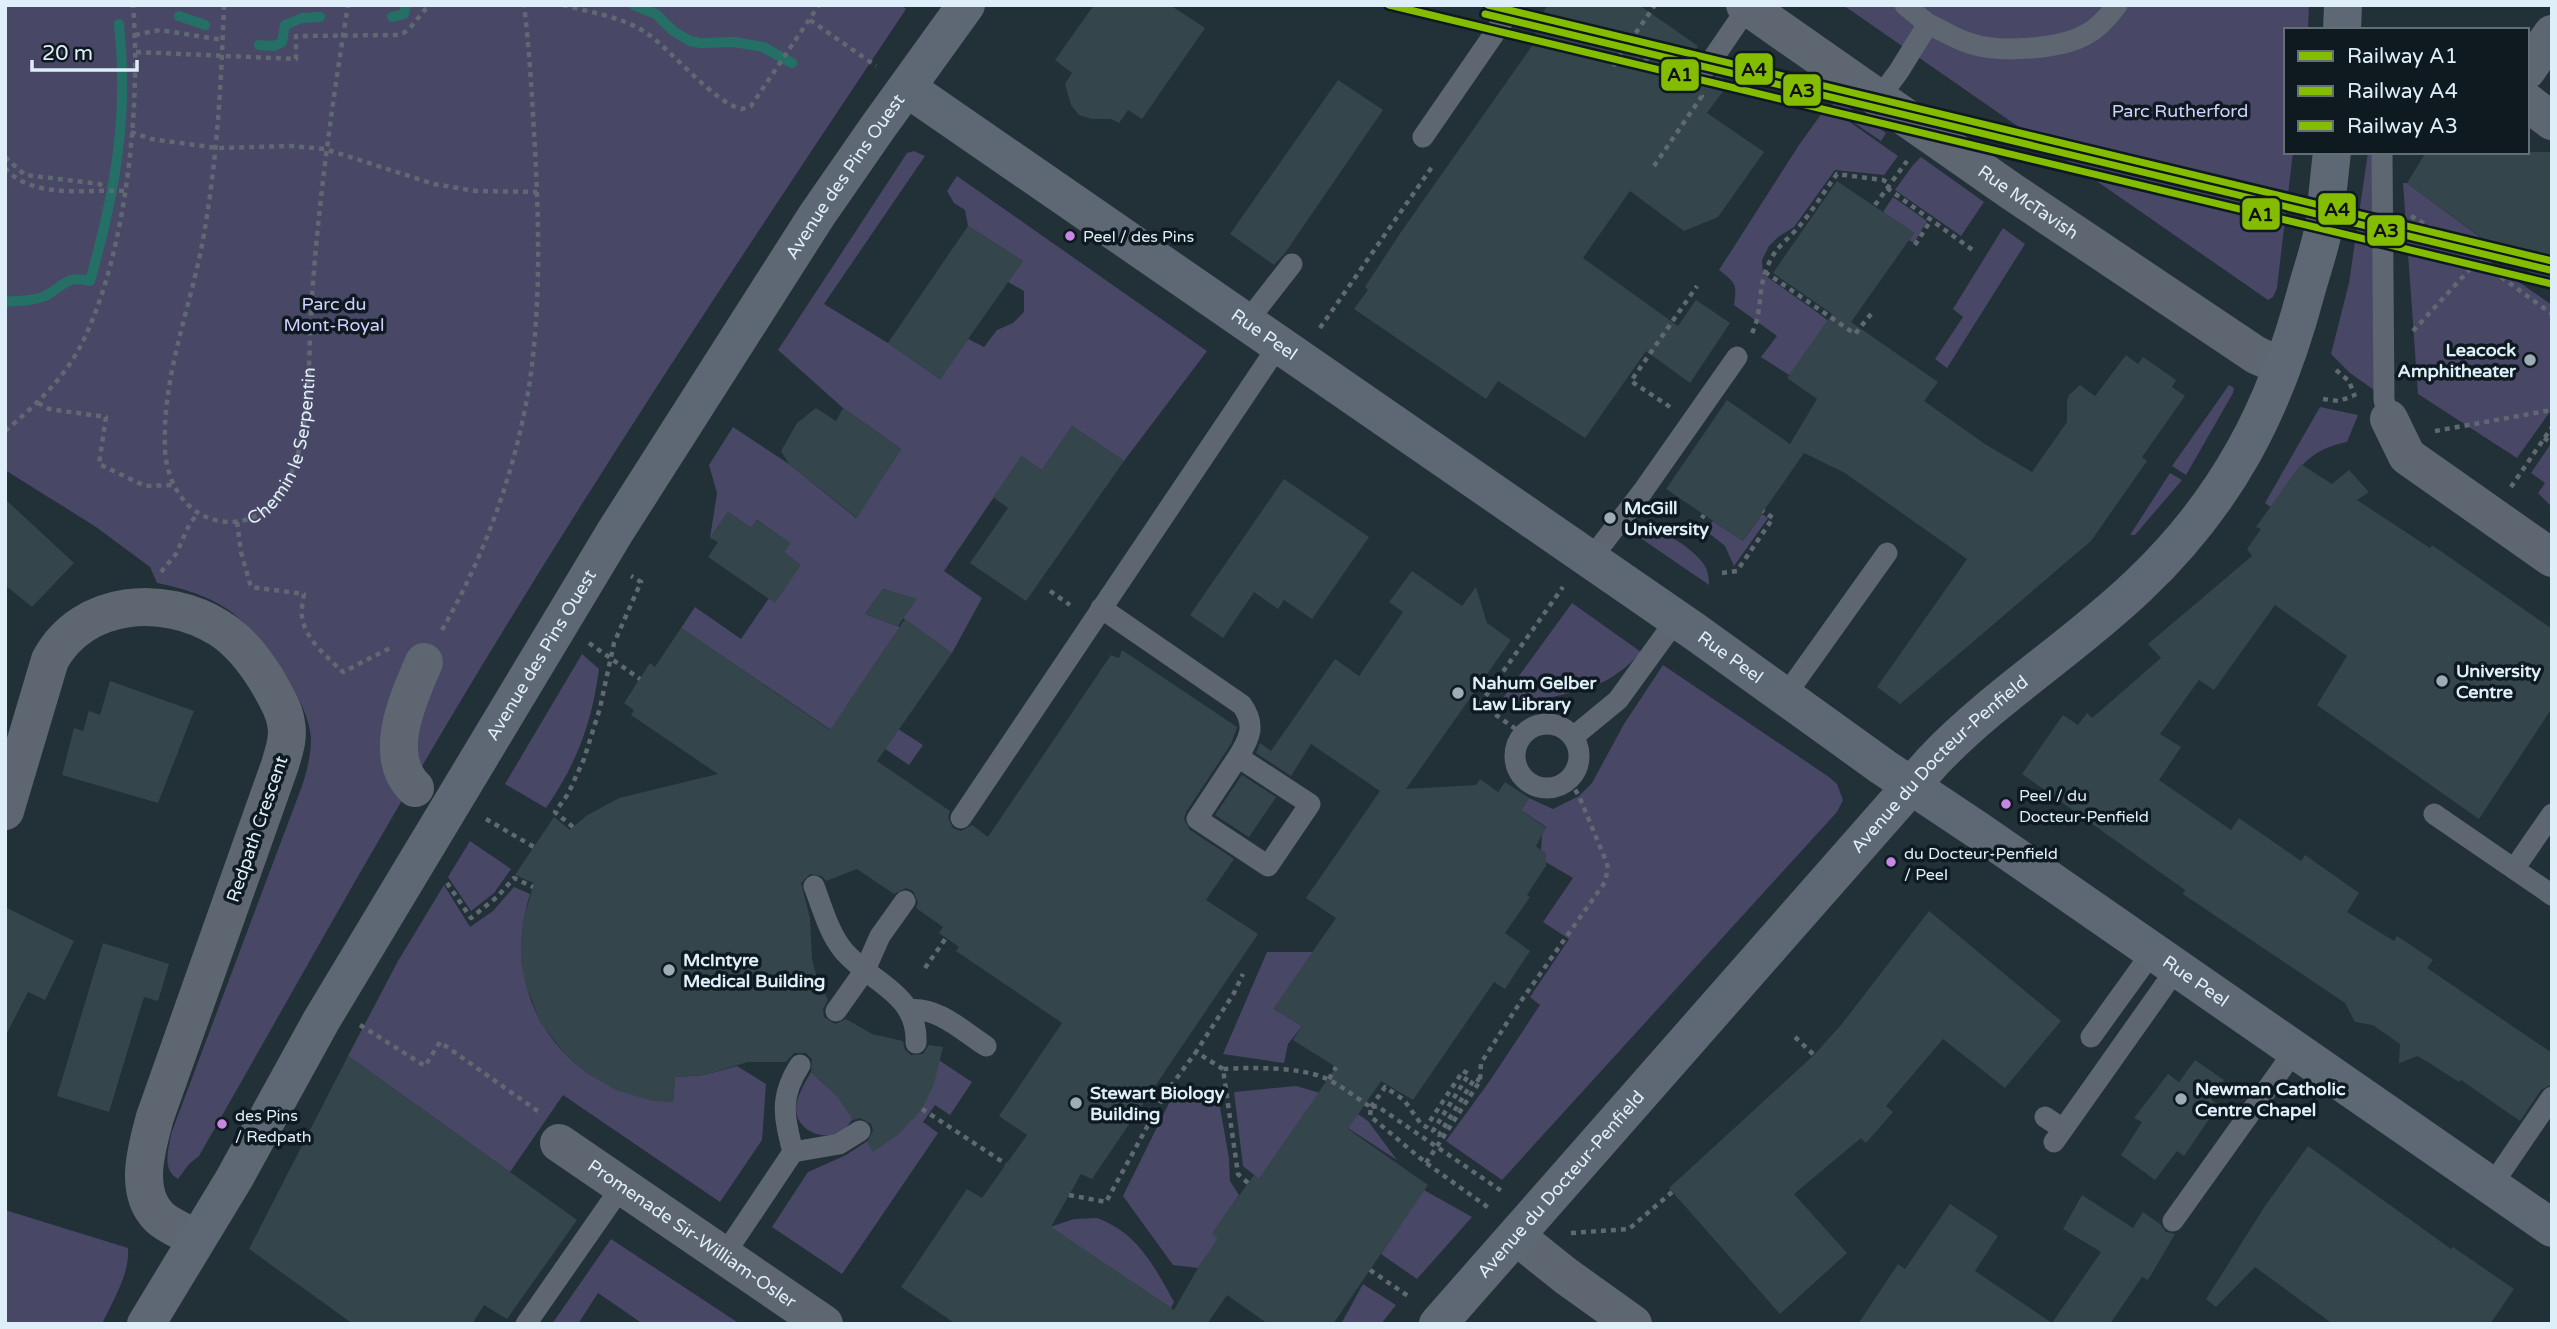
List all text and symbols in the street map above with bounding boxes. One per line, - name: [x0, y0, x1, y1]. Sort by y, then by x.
- scale bar: [32, 28, 136, 72]
- legend: [2284, 28, 2529, 154]
- text: 20 m: [42, 41, 93, 66]
- text: Railway A1: [2347, 44, 2458, 69]
- line badge: A4: [1734, 52, 1774, 86]
- line badge: A1: [1660, 58, 1700, 92]
- text: A4: [1741, 59, 1767, 81]
- text: A1: [1667, 64, 1693, 86]
- line badge: A3: [1782, 73, 1822, 107]
- text: Railway A4: [2347, 79, 2458, 104]
- text: A3: [1789, 80, 1815, 102]
- street label: Avenue des Pins Ouest: [781, 89, 909, 263]
- park label: Parc Rutherford: [2112, 100, 2248, 122]
- text: Railway A3: [2347, 114, 2458, 139]
- street label: Rue McTavish: [1974, 160, 2083, 244]
- line badge: A4: [2317, 192, 2357, 226]
- line badge: A1: [2241, 197, 2281, 231]
- text: A4: [2324, 199, 2350, 221]
- text: A1: [2248, 204, 2274, 226]
- line badge: A3: [2366, 214, 2406, 247]
- text: A3: [2373, 220, 2399, 242]
- place label: Peel / des Pins: [1083, 227, 1194, 247]
- marker: Peel / des Pins: [1063, 229, 1077, 243]
- park label: Parc du Mont-Royal: [284, 293, 384, 336]
- street label: Rue Peel: [1227, 304, 1302, 365]
- place label: Leacock Amphitheater: [2398, 339, 2517, 382]
- marker: Leacock Amphitheater: [2522, 352, 2538, 368]
- street label: Chemin le Serpentin: [243, 367, 320, 529]
- place label: McGill University: [1624, 497, 1709, 540]
- marker: McGill University: [1602, 510, 1618, 526]
- street label: Avenue des Pins Ouest: [481, 565, 601, 745]
- street label: Rue Peel: [1693, 626, 1767, 688]
- place label: University Centre: [2456, 660, 2541, 703]
- street label: Avenue du Docteur-Penfield: [1846, 671, 2032, 858]
- place label: Nahum Gelber Law Library: [1472, 672, 1597, 715]
- marker: University Centre: [2434, 673, 2450, 689]
- marker: Nahum Gelber Law Library: [1450, 685, 1466, 701]
- street label: Redpath Crescent: [222, 753, 292, 905]
- place label: Peel / du Docteur-Penfield: [2019, 786, 2149, 827]
- marker: Peel / du Docteur-Penfield: [1999, 797, 2013, 811]
- place label: du Docteur-Penfield / Peel: [1904, 844, 2058, 885]
- marker: du Docteur-Penfield / Peel: [1884, 855, 1898, 869]
- place label: McIntyre Medical Building: [683, 949, 825, 992]
- street label: Rue Peel: [2158, 951, 2233, 1012]
- marker: McIntyre Medical Building: [661, 962, 677, 978]
- place label: Newman Catholic Centre Chapel: [2195, 1078, 2346, 1121]
- place label: Stewart Biology Building: [1090, 1082, 1225, 1125]
- street label: Avenue du Docteur-Penfield: [1473, 1086, 1649, 1283]
- marker: Newman Catholic Centre Chapel: [2173, 1091, 2189, 1107]
- marker: Stewart Biology Building: [1068, 1095, 1084, 1111]
- place label: des Pins / Redpath: [235, 1106, 312, 1147]
- marker: des Pins / Redpath: [215, 1117, 229, 1131]
- street label: Promenade Sir-William-Osler: [583, 1155, 801, 1313]

